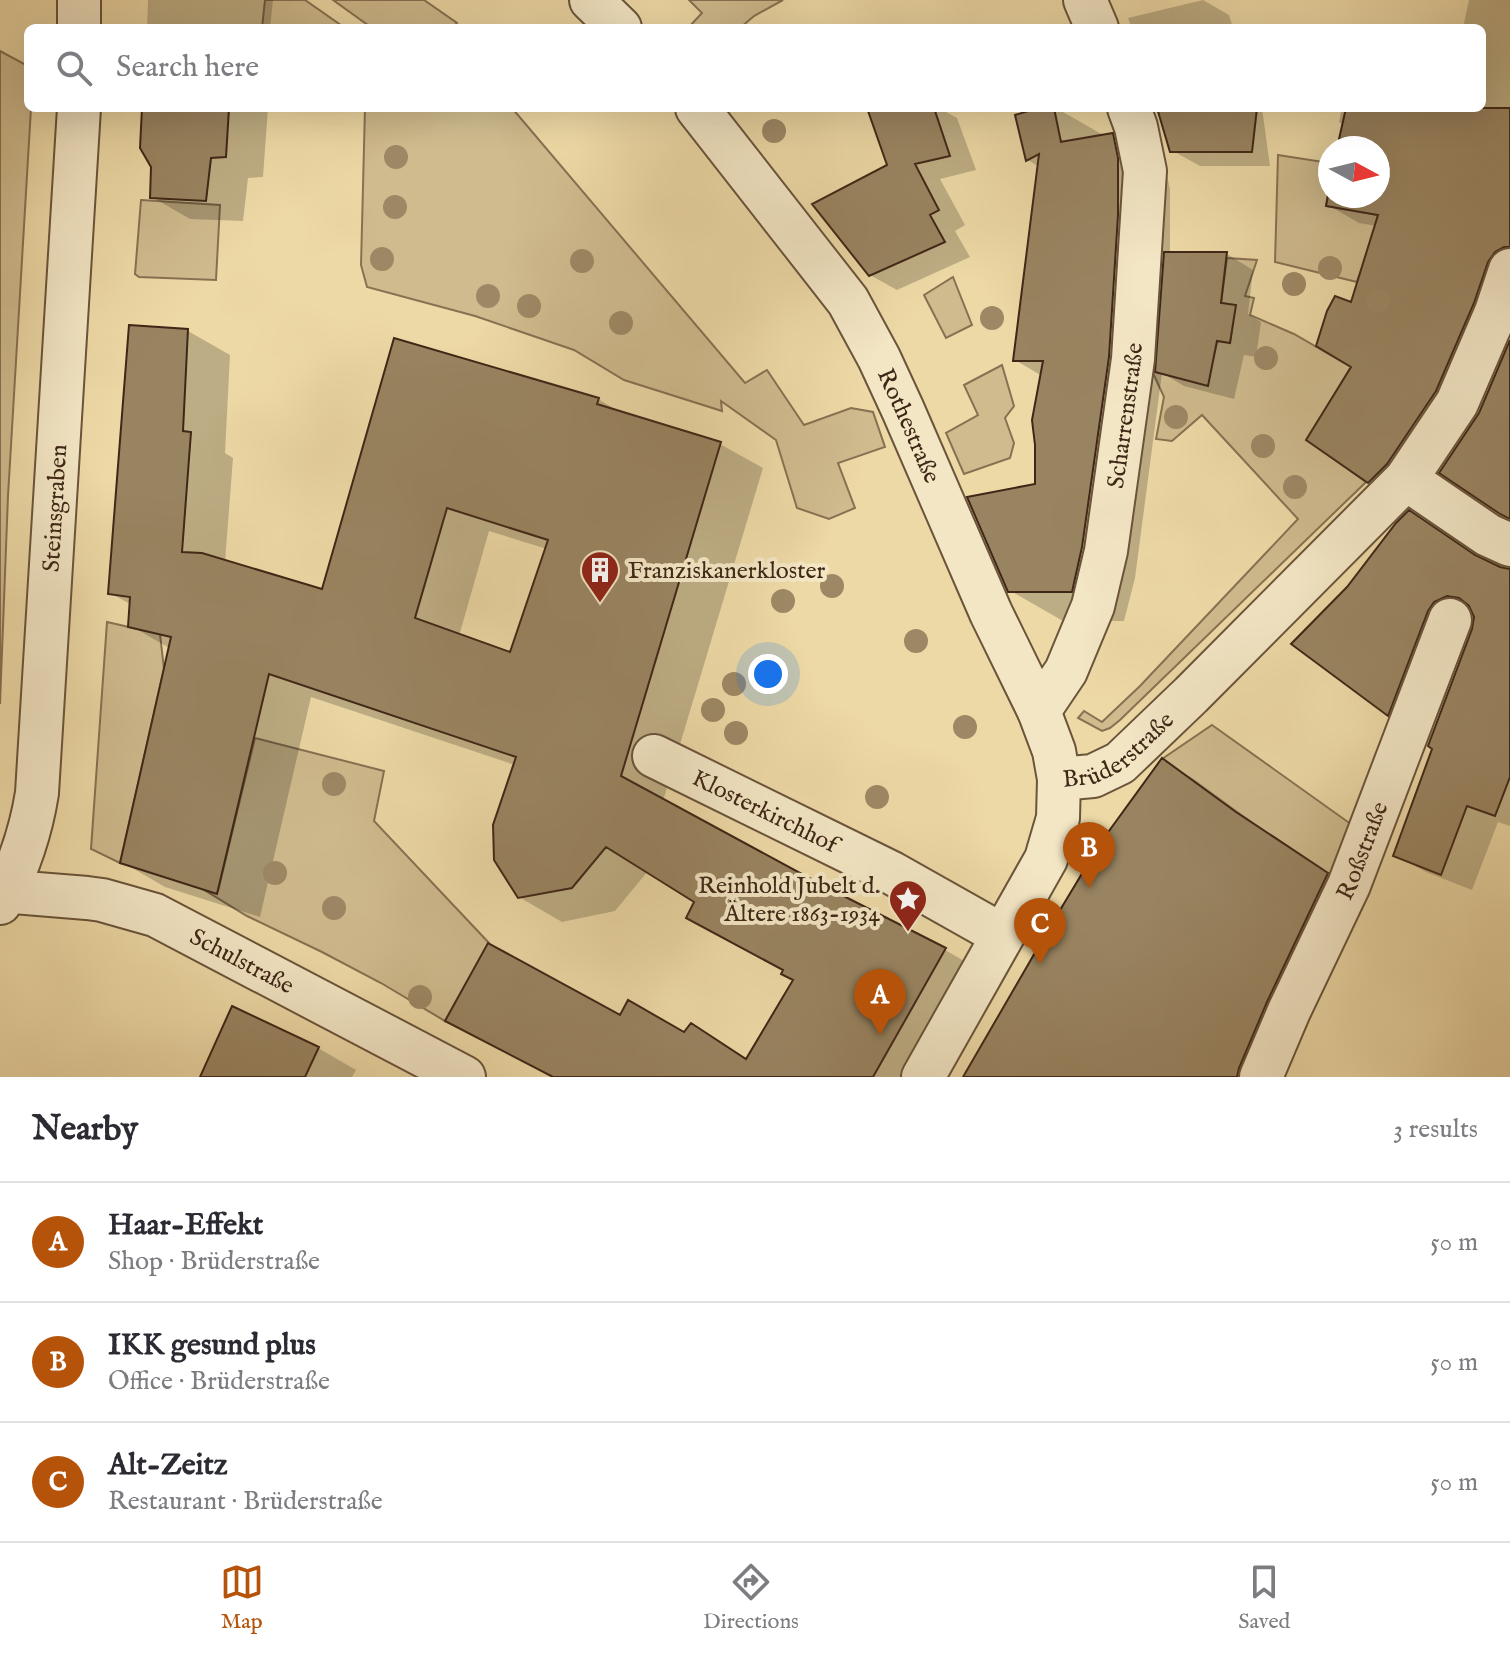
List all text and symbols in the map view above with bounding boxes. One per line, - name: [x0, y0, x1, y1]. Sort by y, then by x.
- search box: [24, 24, 1486, 112]
- icon: search: [52, 46, 96, 90]
- text: Search here: [116, 49, 259, 87]
- north arrow: [1318, 136, 1390, 208]
- street label: Scharrenstraße: [1101, 342, 1151, 490]
- street label: Rothestraße: [869, 364, 947, 488]
- street label: Steinsgraben: [37, 443, 75, 573]
- building icon: Franziskanerkloster: [579, 549, 621, 604]
- place label: Franziskanerkloster: [628, 556, 825, 587]
- your location: [748, 654, 788, 694]
- street label: Brüderstraße: [1061, 706, 1181, 796]
- street label: Klosterkirchhof: [687, 763, 846, 863]
- street label: Roßstraße: [1330, 798, 1396, 905]
- pin: B: [1063, 822, 1115, 888]
- place label: Reinhold Jubelt d. Ältere 1863-1934: [698, 871, 880, 930]
- place icon: Reinhold Jubelt d. Ältere 1863-1934: [887, 878, 929, 933]
- pin: C: [1014, 898, 1066, 964]
- street label: Schulstraße: [184, 922, 299, 1002]
- pin: A: [854, 969, 906, 1035]
- text: Nearby: [32, 1108, 138, 1151]
- text: 3 results: [1393, 1113, 1478, 1146]
- text: Haar-Effekt: [108, 1207, 263, 1245]
- text: A: [49, 1226, 67, 1259]
- text: 50 m: [1430, 1226, 1478, 1259]
- text: Shop · Brüderstraße: [108, 1245, 320, 1278]
- text: IKK gesund plus: [108, 1327, 316, 1365]
- text: B: [49, 1346, 67, 1379]
- text: 50 m: [1430, 1346, 1478, 1379]
- text: Office · Brüderstraße: [108, 1365, 330, 1398]
- text: Alt-Zeitz: [108, 1447, 228, 1485]
- text: C: [49, 1466, 67, 1499]
- text: 50 m: [1430, 1466, 1478, 1499]
- text: Restaurant · Brüderstraße: [108, 1485, 383, 1518]
- tab: Map: [220, 1560, 264, 1636]
- tab: Directions: [703, 1560, 799, 1636]
- tab: Saved: [1238, 1560, 1290, 1636]

